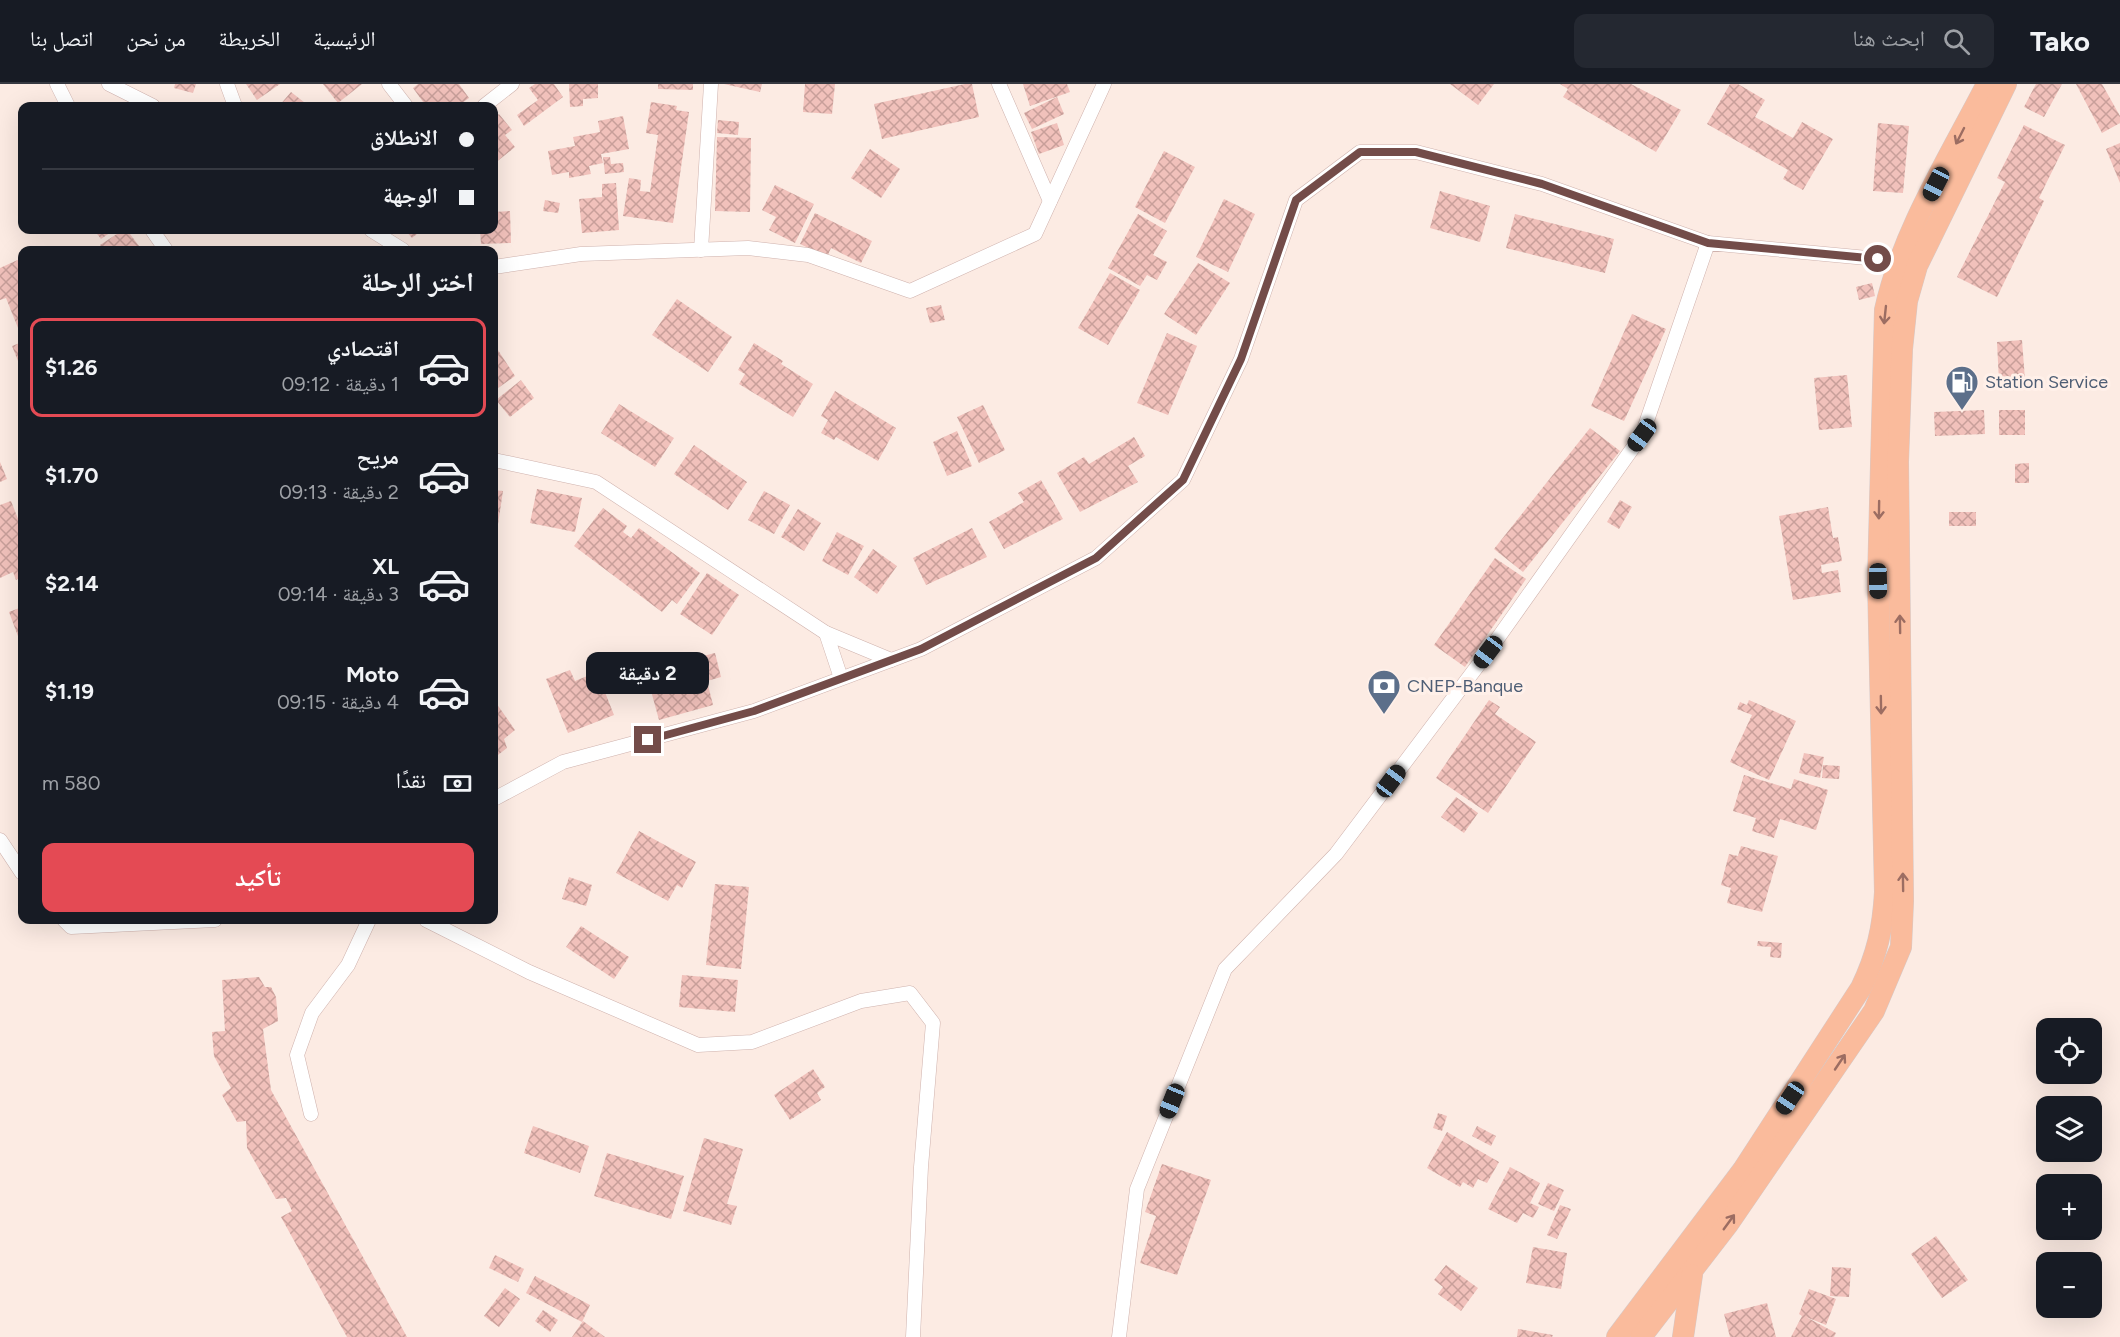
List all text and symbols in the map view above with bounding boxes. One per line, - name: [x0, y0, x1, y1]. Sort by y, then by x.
- search box: [1574, 14, 1994, 68]
- text: Tako: [2030, 24, 2090, 58]
- text: ابحث هنا: [1852, 25, 1925, 52]
- icon: search: [1940, 25, 1973, 58]
- text: اتصل بنا: [30, 26, 93, 51]
- text: من نحن: [126, 26, 185, 51]
- text: الخريطة: [218, 26, 280, 51]
- text: الرئيسية: [313, 26, 376, 51]
- text: الانطلاق: [370, 124, 438, 151]
- one-way arrow: [1954, 127, 1966, 145]
- car: [1920, 164, 1952, 204]
- text: الوجهة: [383, 182, 438, 209]
- route start: [1864, 245, 1891, 272]
- text: اختر الرحلة: [361, 265, 474, 298]
- one-way arrow: [1879, 304, 1890, 324]
- text: اقتصادي: [327, 335, 399, 362]
- icon: car: [417, 341, 471, 395]
- text: $1.26: [45, 354, 97, 381]
- fuel station icon: Station Service: [1944, 364, 1980, 411]
- place label: Station Service: [1985, 371, 2108, 393]
- text: 1 دقيقة · 09:12: [282, 372, 399, 396]
- car: [1624, 415, 1660, 455]
- text: مريح: [356, 443, 399, 470]
- icon: car: [417, 449, 471, 503]
- text: $1.70: [45, 462, 98, 489]
- text: 2 دقيقة · 09:13: [279, 480, 399, 504]
- one-way arrow: [1873, 499, 1885, 519]
- text: XL: [372, 553, 399, 580]
- icon: car: [417, 557, 471, 611]
- car: [1869, 563, 1887, 599]
- text: $2.14: [45, 570, 99, 597]
- text: 3 دقيقة · 09:14: [278, 582, 399, 606]
- one-way arrow: [1894, 615, 1906, 635]
- car: [1470, 632, 1506, 672]
- callout: 2 دقيقة: [586, 653, 710, 695]
- text: Moto: [346, 661, 399, 688]
- text: 2 دقيقة: [618, 661, 677, 685]
- icon: car: [417, 665, 471, 719]
- bank icon: CNEP-Banque: [1366, 668, 1402, 715]
- place label: CNEP-Banque: [1407, 675, 1523, 697]
- text: $1.19: [45, 678, 94, 705]
- text: 4 دقيقة · 09:15: [277, 690, 399, 714]
- one-way arrow: [1875, 694, 1886, 714]
- route end: [634, 726, 661, 753]
- car: [1373, 761, 1409, 801]
- text: نقدًا: [396, 767, 426, 794]
- icon: cash: [441, 767, 474, 800]
- text: 580 m: [42, 771, 101, 795]
- button: تأكيد: [42, 843, 474, 912]
- one-way arrow: [1897, 873, 1909, 893]
- map controls: [2036, 1018, 2102, 1318]
- button: locate: [2036, 1018, 2102, 1084]
- one-way arrow: [1834, 1054, 1846, 1070]
- car: [1772, 1078, 1808, 1118]
- car: [1157, 1081, 1187, 1121]
- button: layers: [2036, 1096, 2102, 1162]
- button: +: [2036, 1174, 2102, 1240]
- one-way arrow: [1723, 1214, 1735, 1230]
- button: −: [2036, 1252, 2102, 1318]

